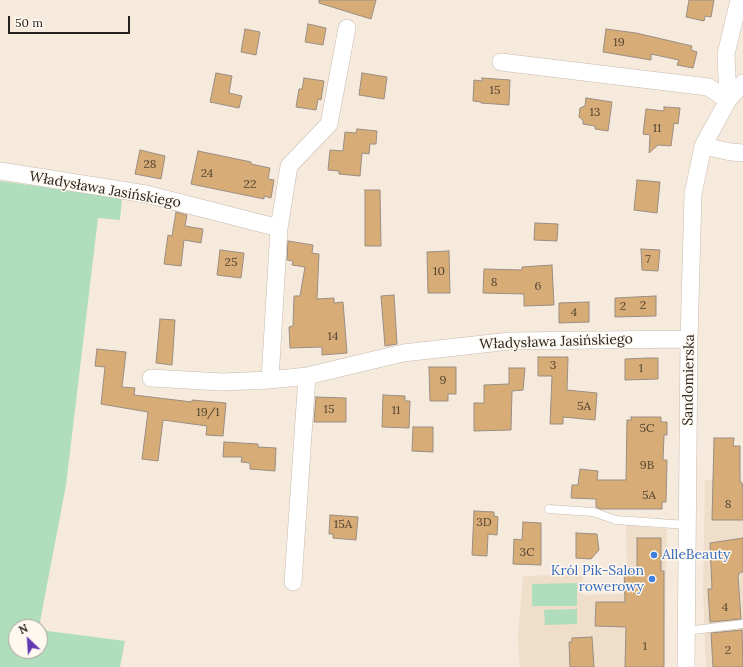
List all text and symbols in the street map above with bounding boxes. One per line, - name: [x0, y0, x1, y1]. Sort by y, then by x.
- scale bar: [10, 8, 132, 34]
- text: 50 m: [15, 15, 43, 30]
- house number: 19: [613, 36, 625, 50]
- house number: 15: [490, 84, 500, 98]
- house number: 13: [589, 106, 601, 120]
- house number: 11: [653, 122, 661, 136]
- house number: 28: [143, 158, 157, 172]
- house number: 24: [201, 167, 213, 181]
- street label: Władysława Jasińskiego: [28, 168, 182, 212]
- house number: 22: [244, 178, 256, 192]
- house number: 7: [645, 253, 651, 267]
- house number: 25: [225, 256, 237, 270]
- house number: 10: [433, 265, 445, 279]
- house number: 8: [491, 276, 497, 290]
- house number: 6: [535, 280, 541, 294]
- house number: 2: [640, 299, 646, 313]
- house number: 2: [620, 300, 626, 314]
- house number: 4: [571, 306, 577, 320]
- house number: 14: [328, 330, 338, 344]
- street label: Władysława Jasińskiego: [479, 331, 633, 353]
- street label: Sandomierska: [680, 334, 698, 426]
- house number: 3: [550, 359, 556, 373]
- house number: 1: [639, 362, 643, 376]
- house number: 9: [440, 374, 446, 388]
- house number: 5A: [577, 400, 591, 414]
- house number: 15: [324, 403, 334, 417]
- house number: 11: [392, 404, 400, 418]
- house number: 19/1: [196, 406, 220, 420]
- house number: 5C: [640, 422, 654, 436]
- house number: 9B: [640, 459, 654, 473]
- house number: 5A: [642, 489, 656, 503]
- house number: 8: [725, 498, 731, 512]
- house number: 3D: [476, 516, 492, 530]
- house number: 15A: [334, 518, 352, 532]
- house number: 3C: [519, 546, 535, 560]
- place label: AlleBeauty: [662, 547, 730, 563]
- marker: AlleBeauty: [649, 550, 659, 560]
- place label: Król Pik-Salon rowerowy: [551, 563, 644, 596]
- marker: Król Pik-Salon rowerowy: [647, 574, 657, 584]
- house number: 4: [722, 601, 728, 615]
- north arrow: [8, 619, 48, 659]
- text: N: [17, 621, 30, 637]
- house number: 1: [643, 640, 647, 654]
- house number: 2: [725, 644, 731, 658]

